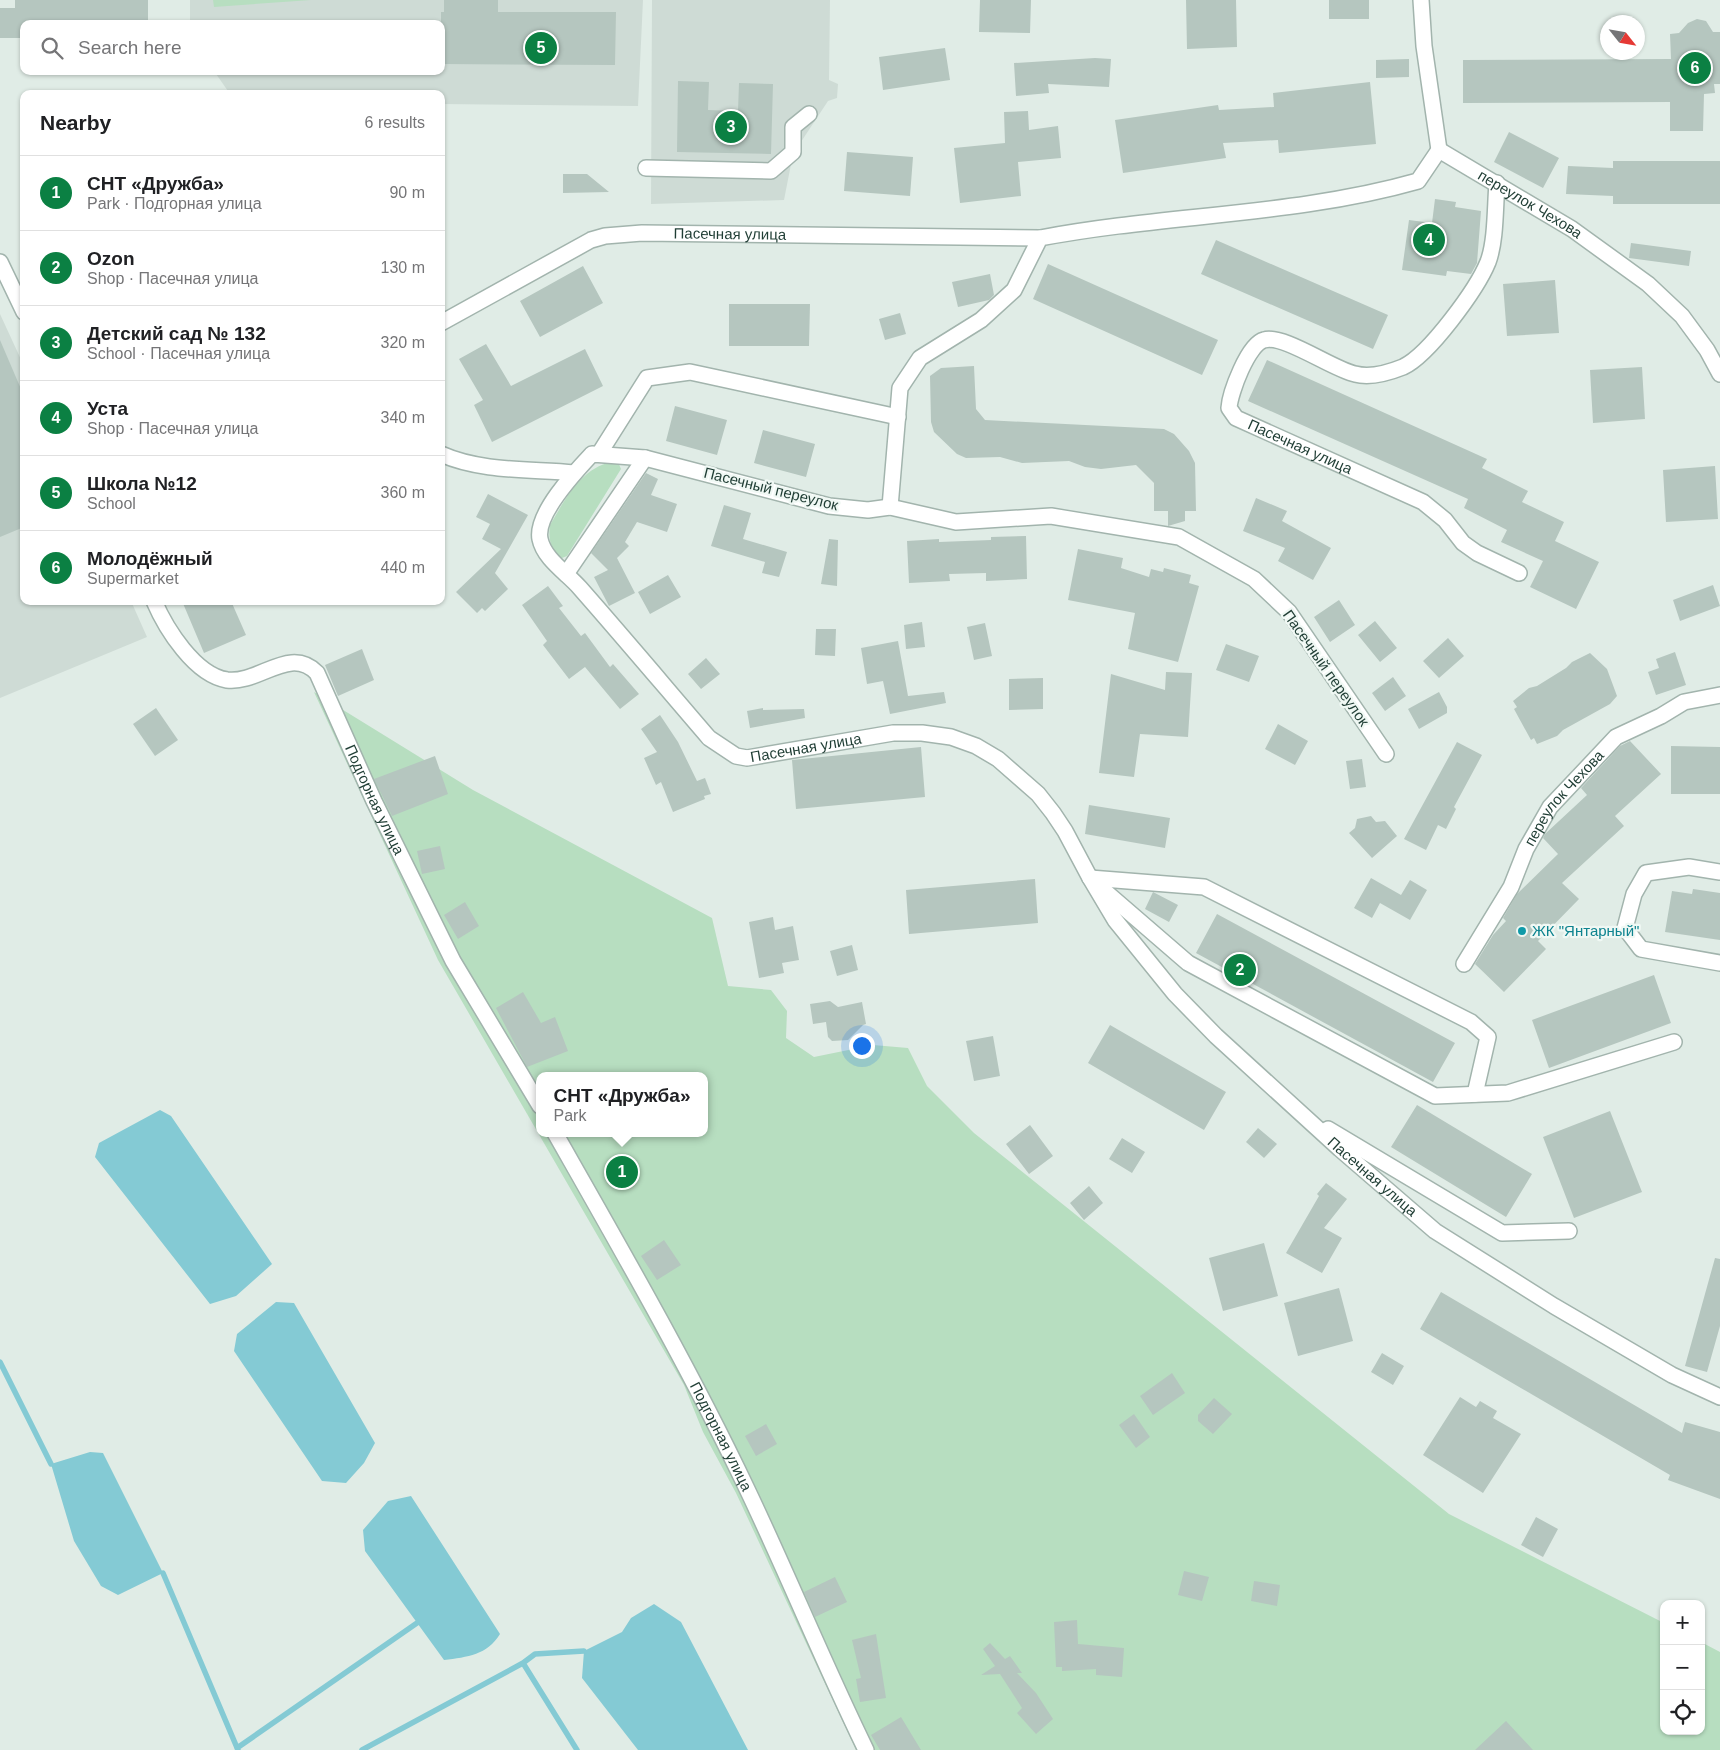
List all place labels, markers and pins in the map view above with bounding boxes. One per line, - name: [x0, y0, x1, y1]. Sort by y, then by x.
- pin: 5: [525, 29, 557, 67]
- pin: 6: [1679, 49, 1711, 87]
- pin: 3: [715, 108, 747, 146]
- pin: 4: [1413, 221, 1445, 259]
- place label: ЖК "Янтарный": [1532, 922, 1639, 939]
- marker: ЖК "Янтарный": [1516, 925, 1528, 937]
- pin: 2: [1224, 951, 1256, 989]
- pin: 1: [606, 1153, 638, 1191]

